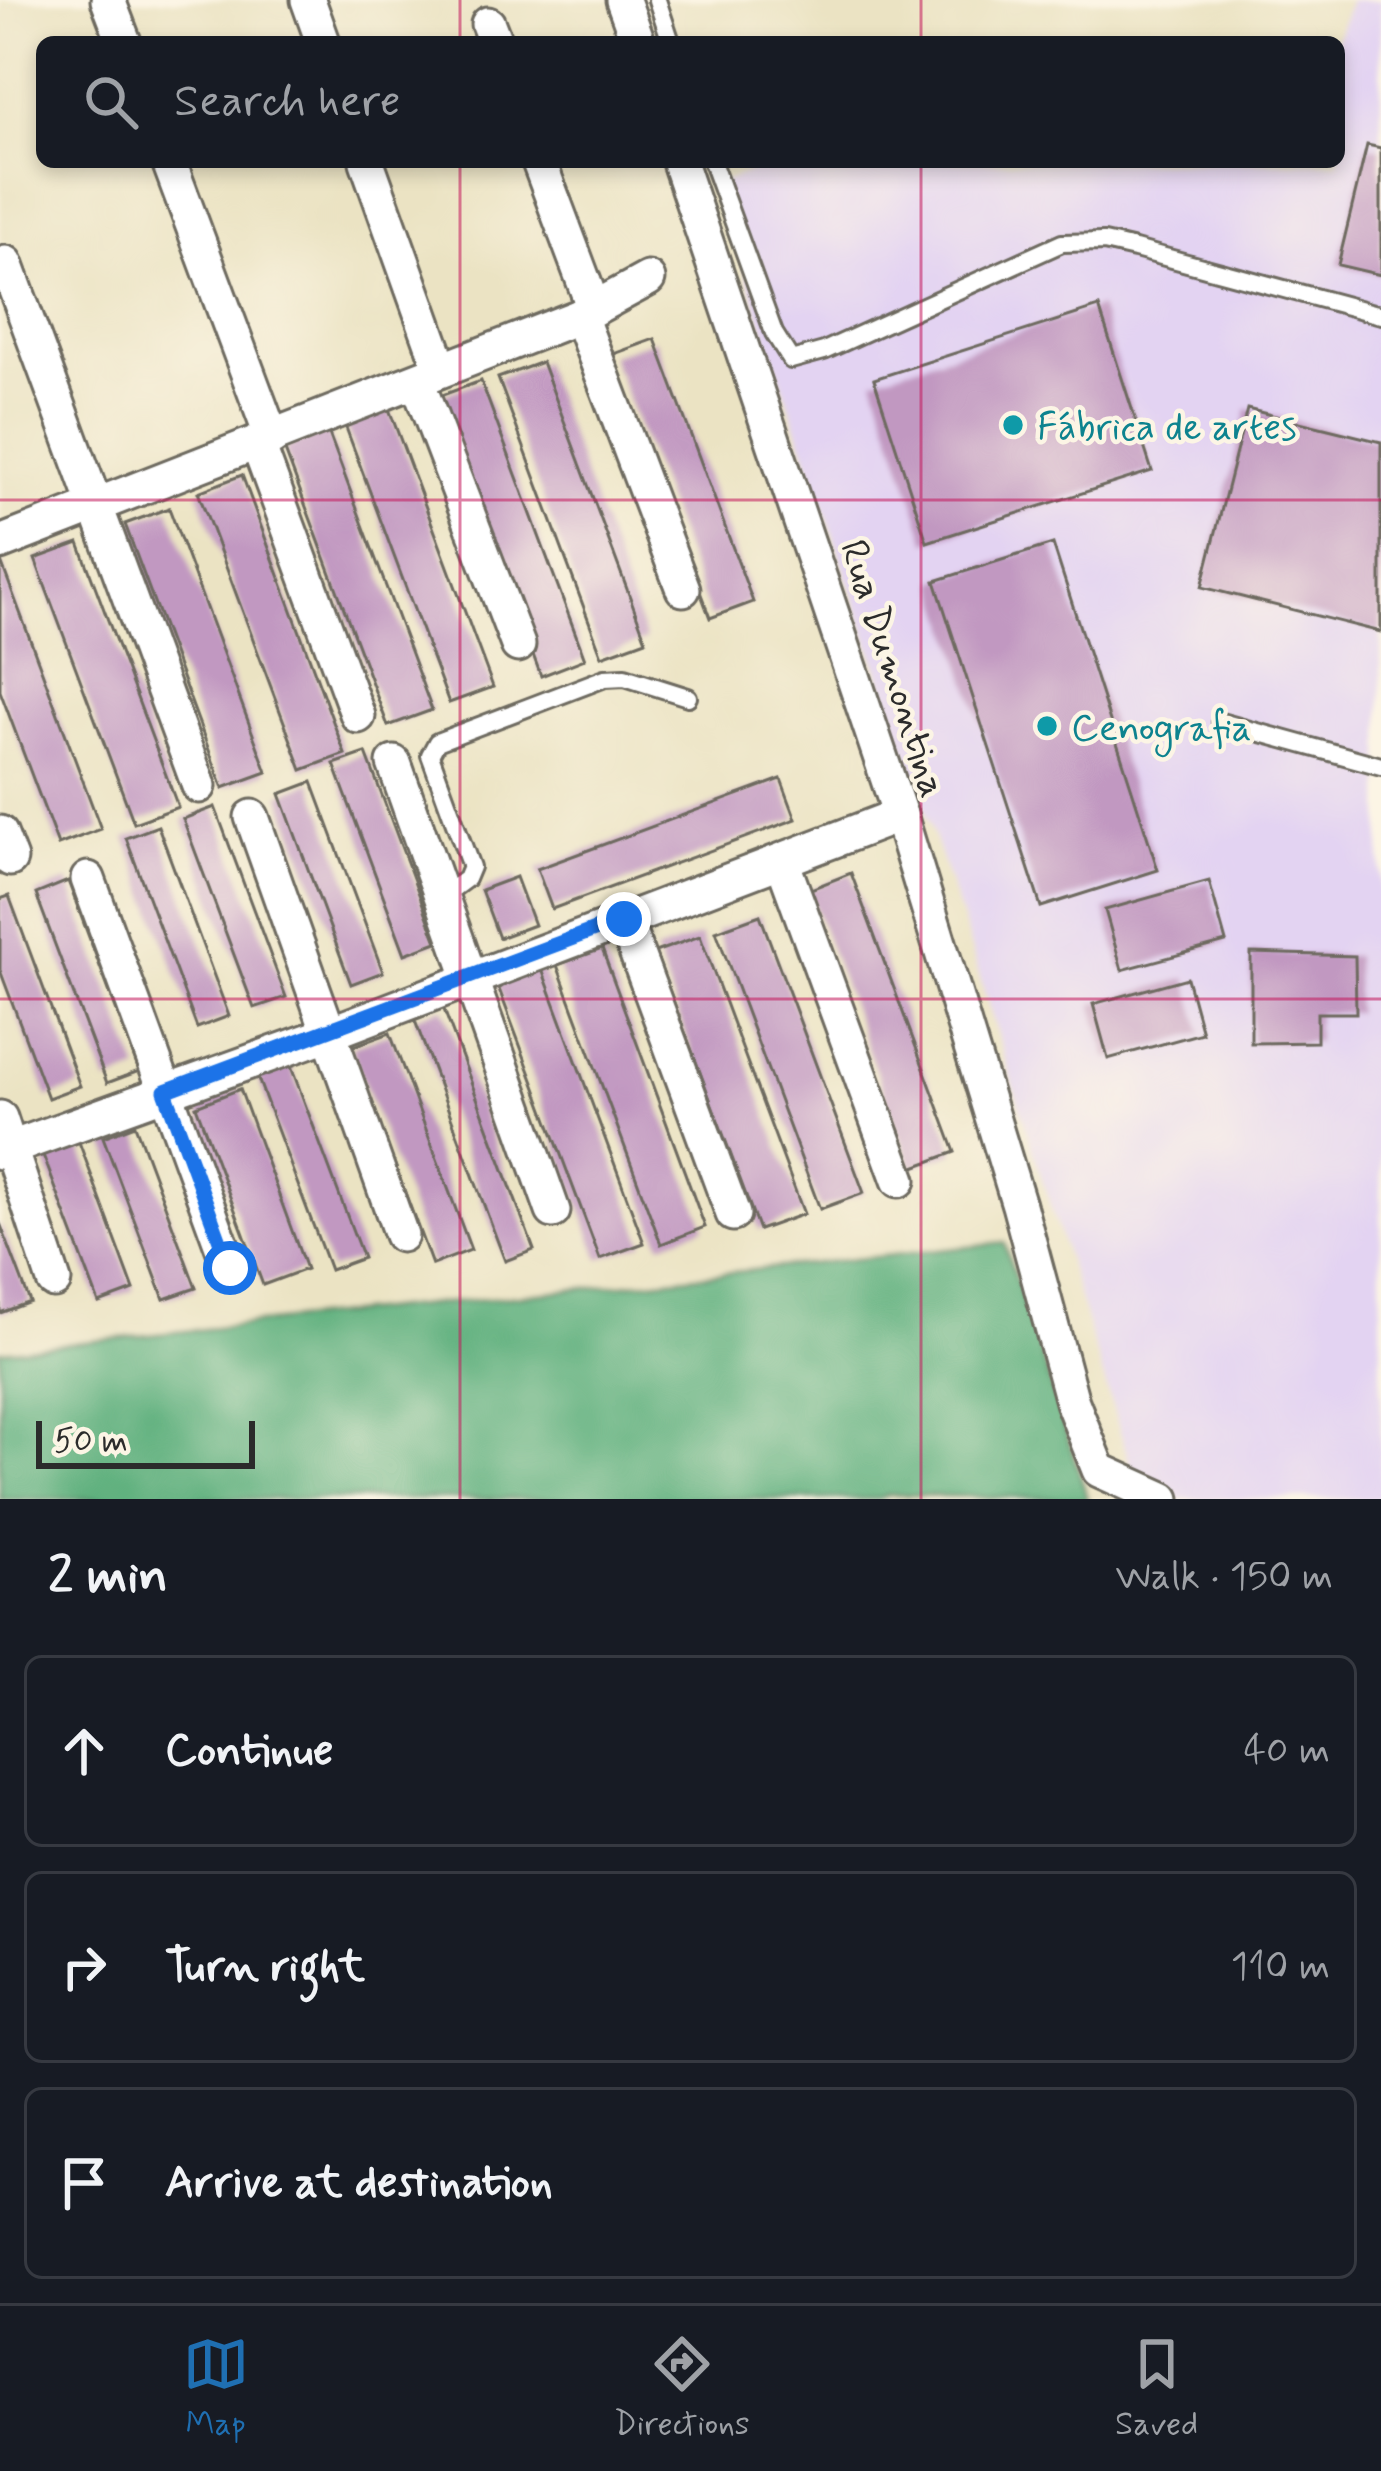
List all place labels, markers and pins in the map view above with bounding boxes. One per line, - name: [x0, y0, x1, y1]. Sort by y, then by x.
- place label: Fábrica de artes: [1037, 403, 1297, 454]
- marker: Fábrica de artes: [1000, 412, 1026, 438]
- place label: Cenografia: [1071, 704, 1252, 758]
- marker: Cenografia: [1034, 713, 1060, 739]

